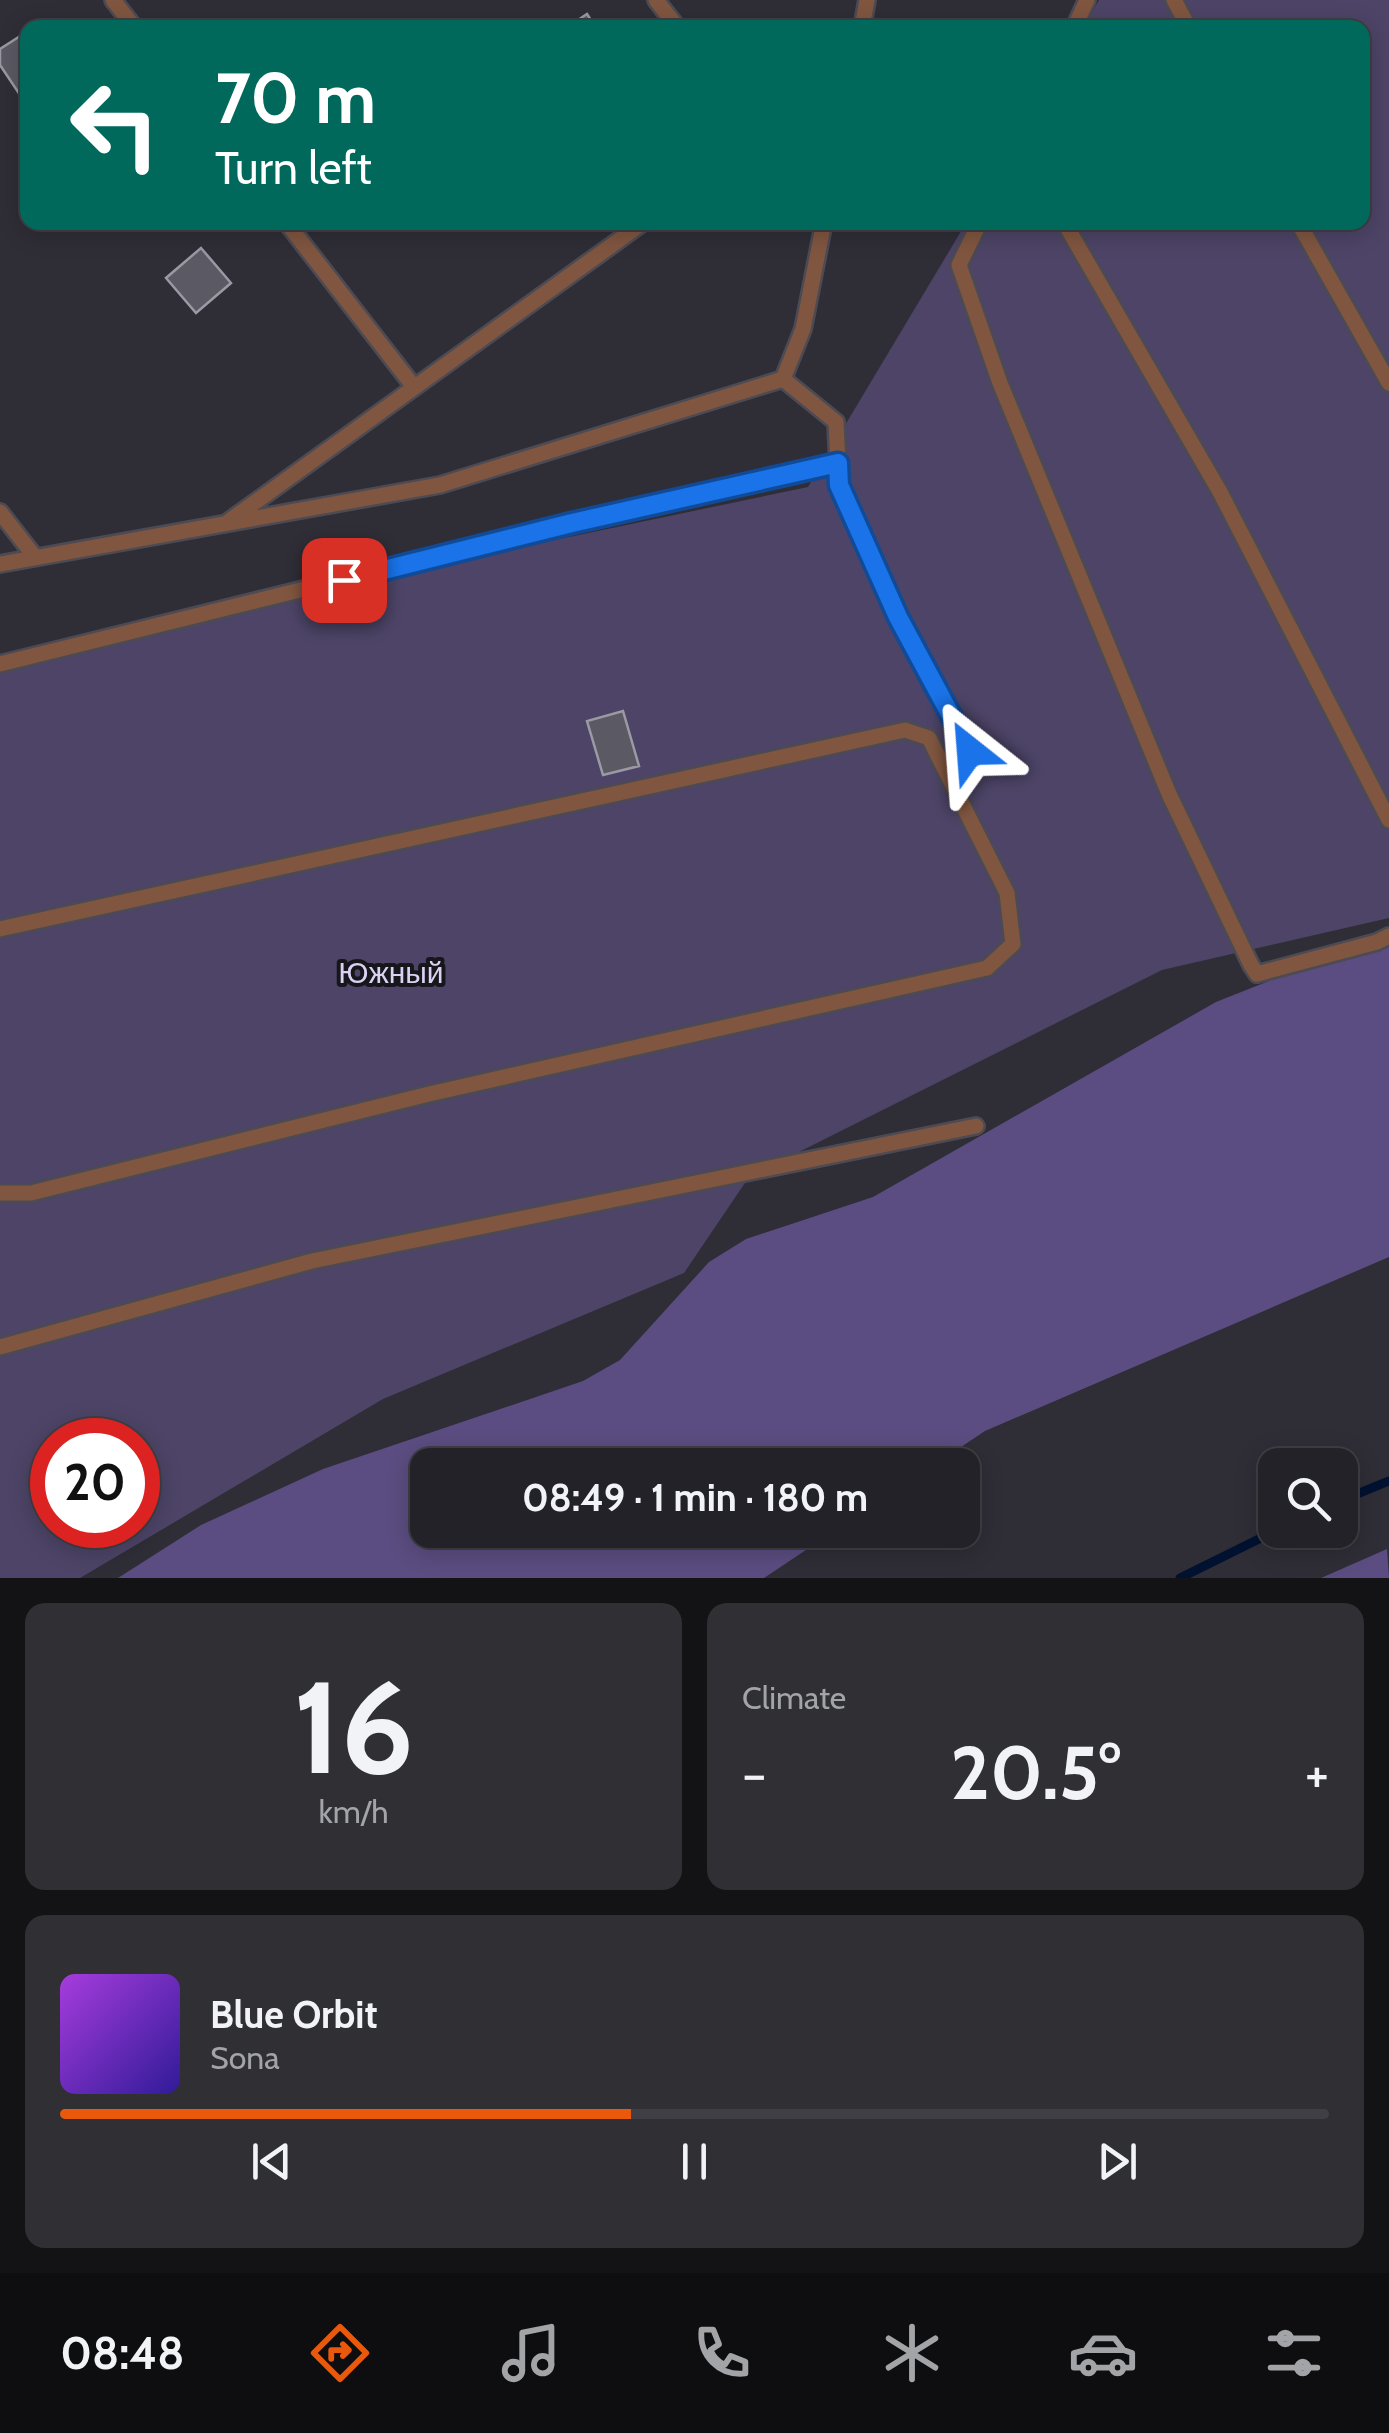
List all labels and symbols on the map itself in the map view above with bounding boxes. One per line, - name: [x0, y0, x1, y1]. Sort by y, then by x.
- pin: [302, 538, 387, 623]
- position arrow: [918, 699, 1022, 803]
- park label: Южный: [338, 954, 444, 991]
- speed limit sign: 20: [30, 1418, 160, 1548]

